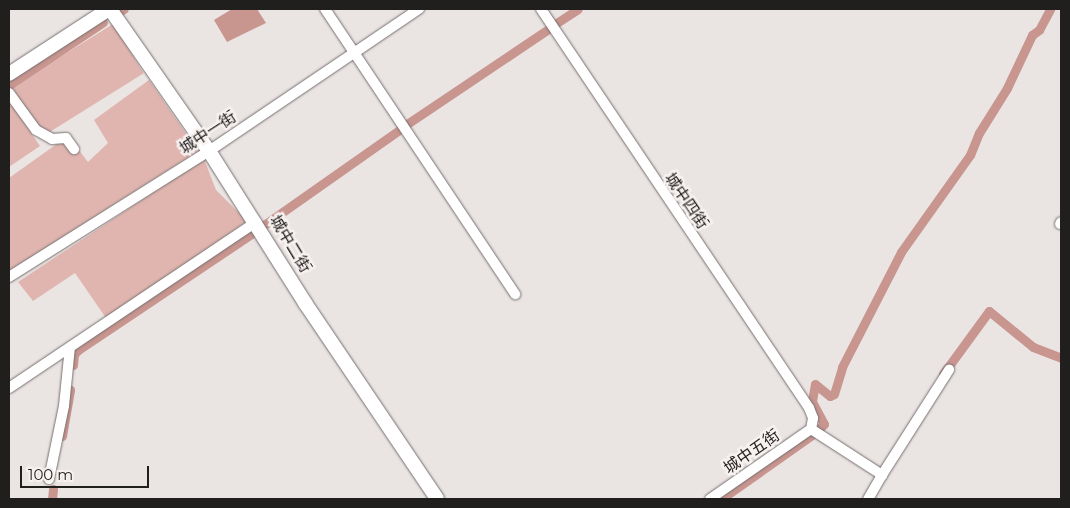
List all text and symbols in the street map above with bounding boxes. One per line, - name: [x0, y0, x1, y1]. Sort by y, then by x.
- street label: 城中一街: [176, 108, 240, 158]
- street label: 城中四街: [660, 169, 712, 233]
- street label: 城中二街: [265, 212, 315, 276]
- street label: 城中五街: [720, 426, 784, 478]
- scale bar: [22, 456, 151, 488]
- text: 100 m: [28, 465, 73, 484]

